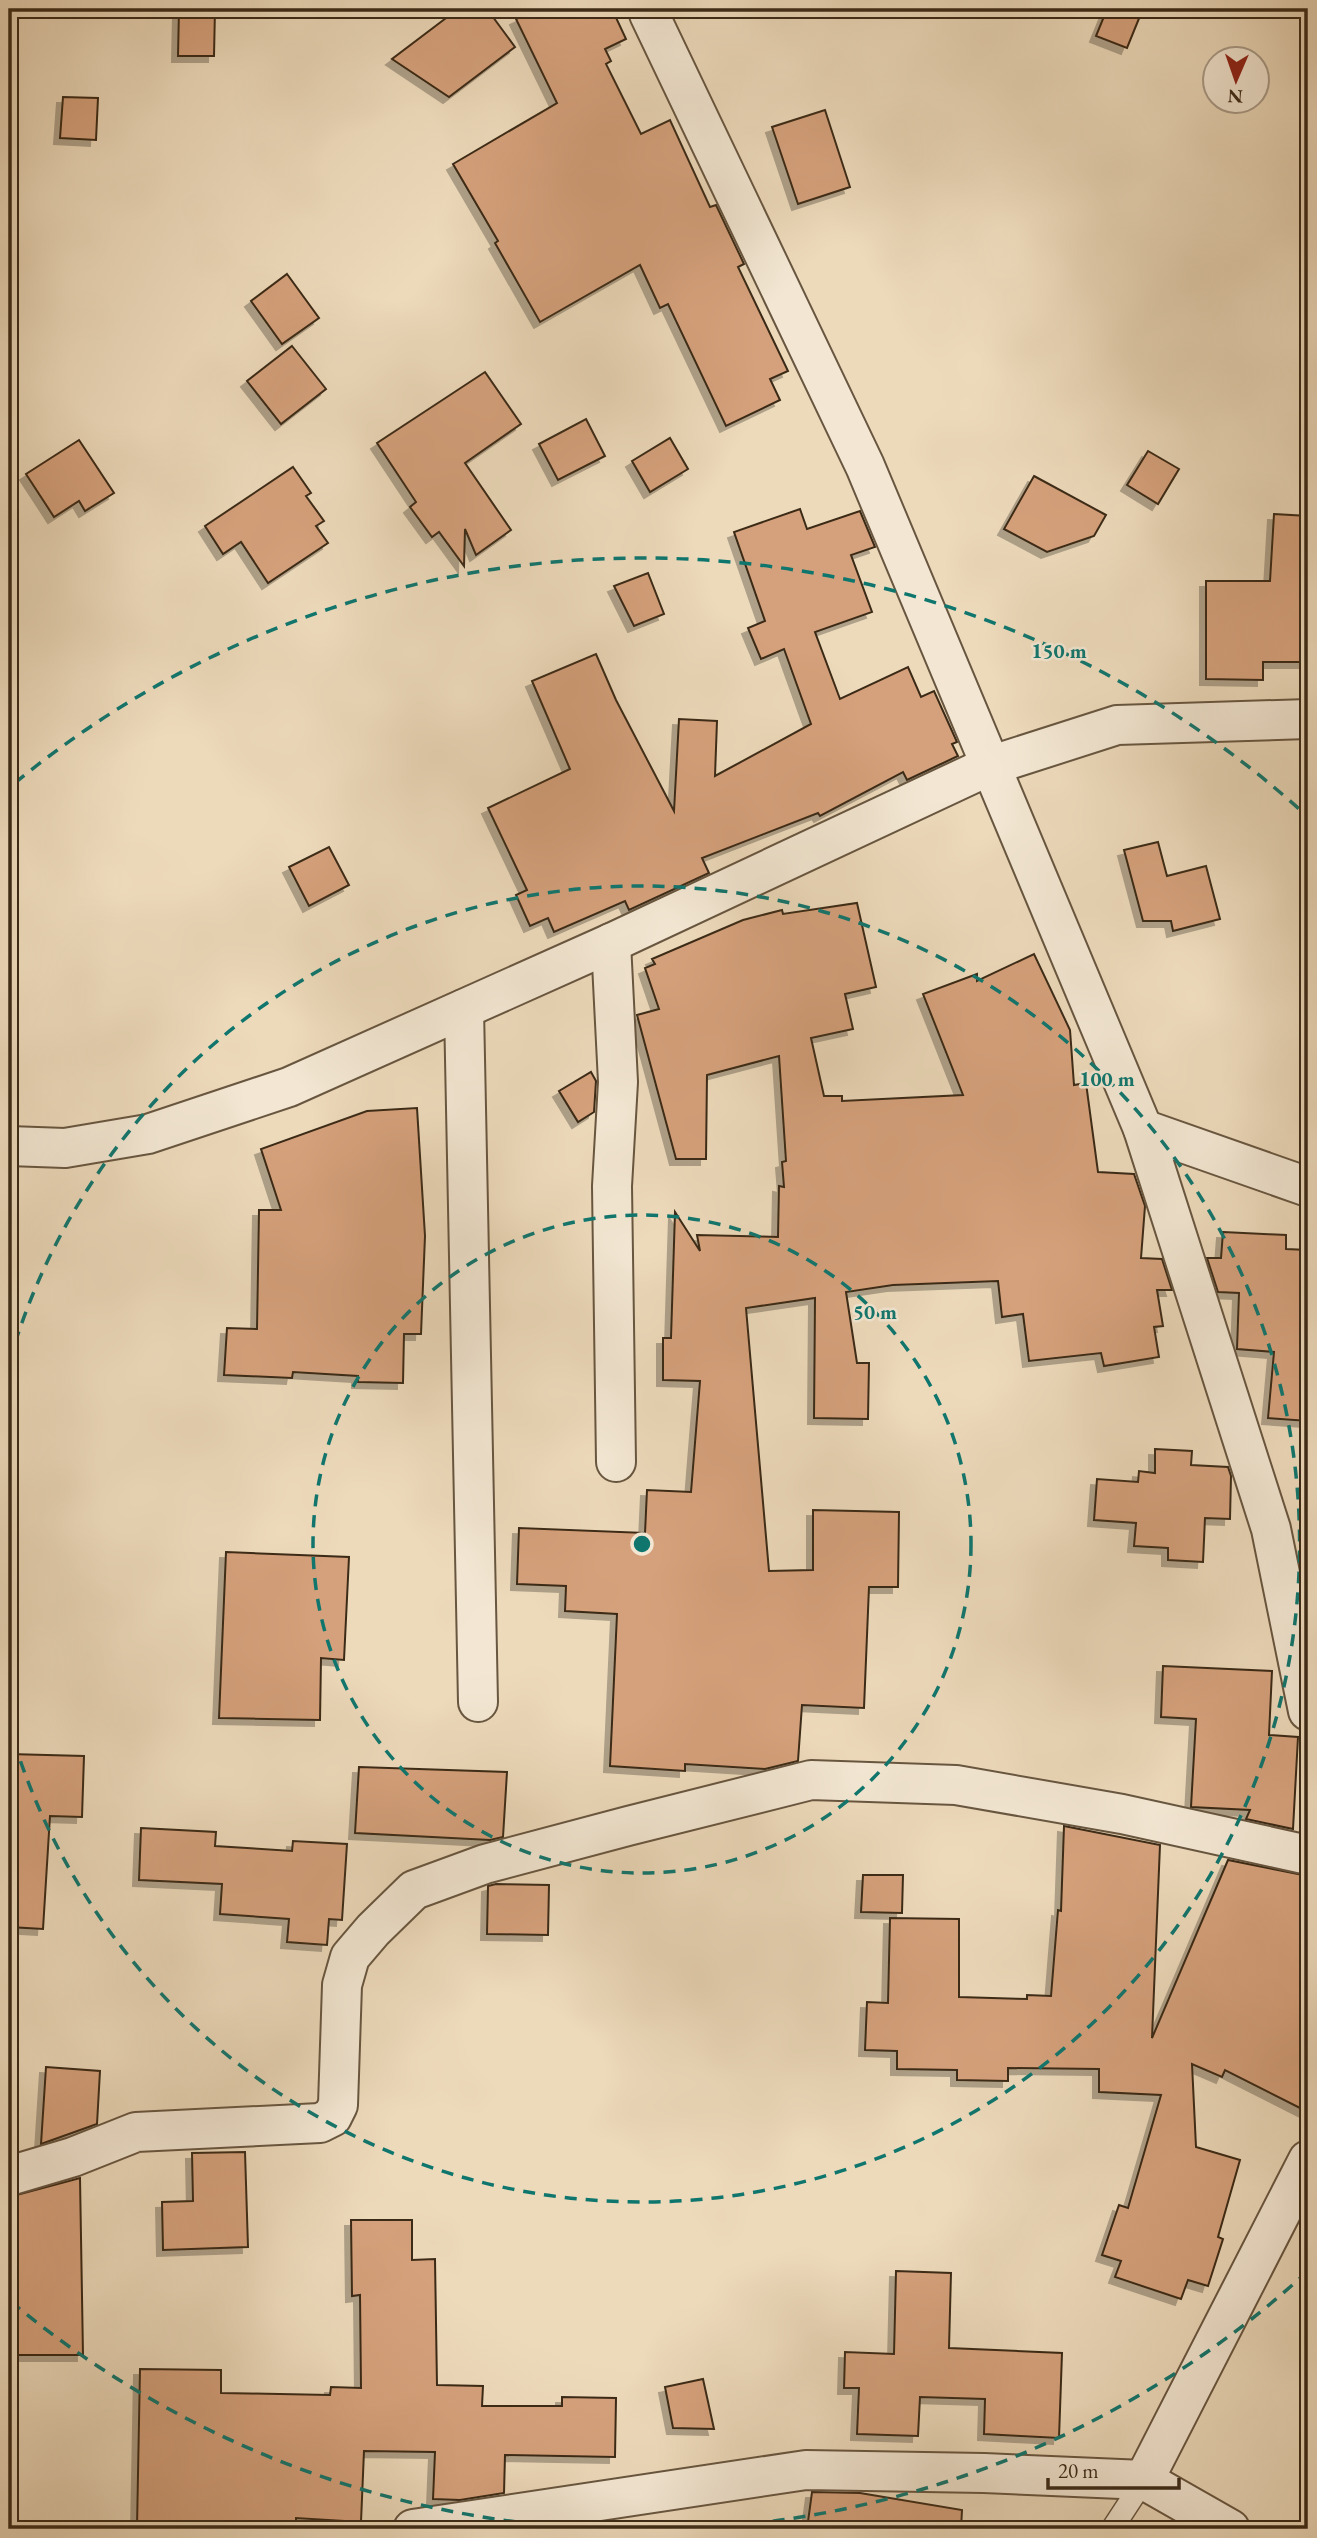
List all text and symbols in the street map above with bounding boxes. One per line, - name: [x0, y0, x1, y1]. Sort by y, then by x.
- north arrow: [1202, 46, 1272, 116]
- text: N: [1227, 84, 1244, 109]
- text: 150 m: [1031, 637, 1087, 664]
- text: 100 m: [1079, 1065, 1135, 1092]
- text: 50 m: [853, 1298, 897, 1325]
- centre of rings: [630, 1532, 654, 1556]
- scale bar: [1048, 2447, 1179, 2491]
- text: 20 m: [1058, 2457, 1099, 2484]

